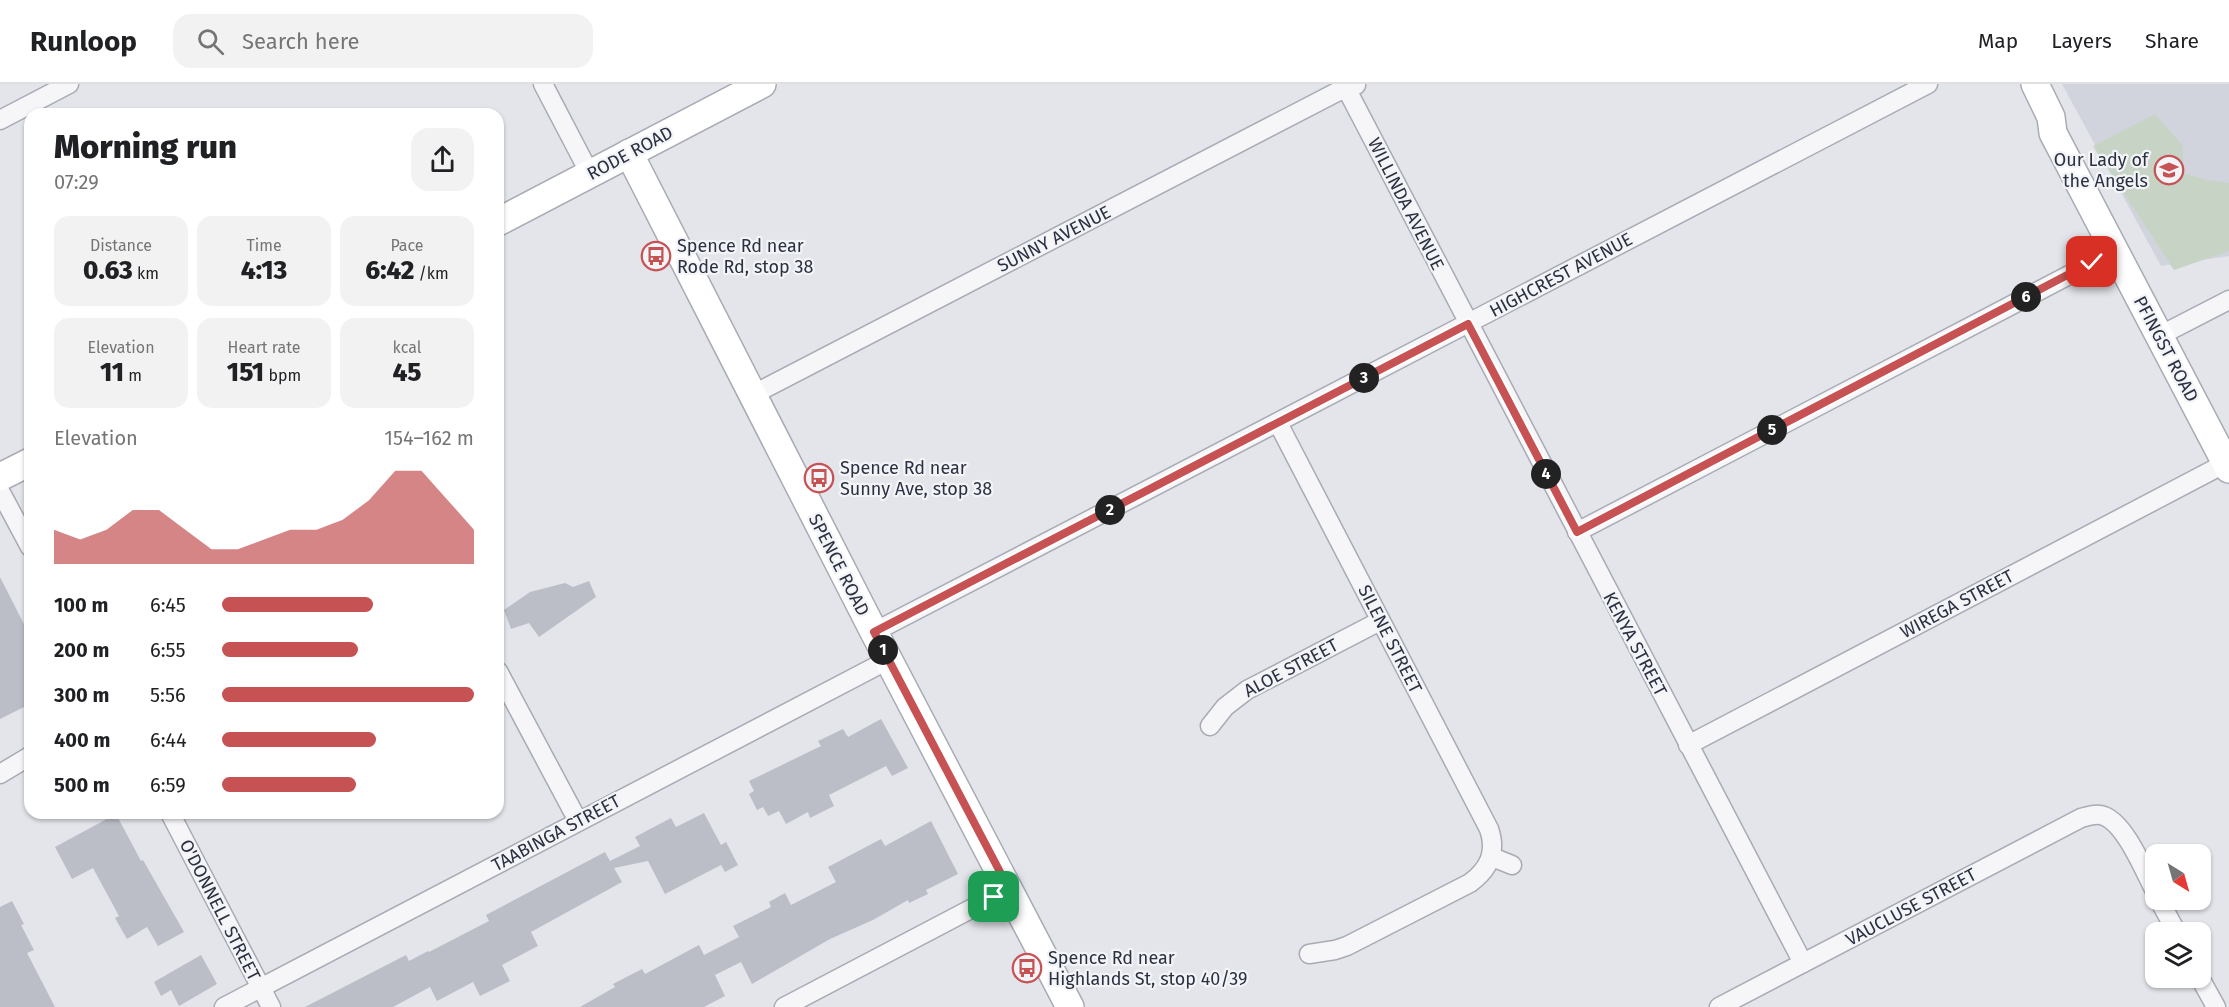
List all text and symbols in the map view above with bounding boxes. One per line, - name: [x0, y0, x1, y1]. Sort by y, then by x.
- search box: [173, 14, 593, 68]
- text: Runloop: [30, 25, 137, 58]
- icon: search: [194, 25, 227, 58]
- text: Search here: [242, 28, 360, 55]
- text: Map: [1978, 28, 2018, 54]
- text: Layers: [2051, 28, 2112, 54]
- text: Share: [2145, 28, 2199, 54]
- street label: RODE ROAD: [583, 121, 677, 185]
- text: Morning run: [54, 127, 237, 167]
- button: share: [411, 128, 474, 191]
- street label: WILLINDA AVENUE: [1363, 134, 1449, 274]
- place label: Our Lady of the Angels: [2054, 149, 2150, 192]
- school or university icon: Our Lady of the Angels: [2153, 154, 2185, 186]
- text: 07:29: [54, 170, 99, 194]
- street label: SUNNY AVENUE: [994, 201, 1114, 277]
- street label: HIGHCREST AVENUE: [1486, 228, 1636, 322]
- place label: Spence Rd near Rode Rd, stop 38: [677, 235, 814, 278]
- text: Distance: [90, 236, 152, 255]
- text: Time: [246, 236, 282, 255]
- text: Pace: [390, 236, 424, 255]
- pin: [2066, 236, 2117, 287]
- bus stop icon: Spence Rd near Rode Rd, stop 38: [640, 240, 672, 272]
- icon: check: [2075, 245, 2108, 278]
- text: 0.63: [83, 255, 133, 286]
- text: 4:13: [241, 255, 287, 286]
- text: 6:42: [365, 255, 414, 286]
- text: km: [133, 264, 159, 283]
- text: /km: [414, 264, 449, 283]
- pin: 6: [2011, 282, 2041, 312]
- text: 6: [2021, 287, 2031, 306]
- street label: PFINGST ROAD: [2129, 292, 2203, 406]
- text: Elevation: [87, 338, 155, 357]
- text: Heart rate: [228, 338, 300, 357]
- text: kcal: [393, 338, 421, 357]
- text: 11: [100, 357, 124, 388]
- text: 151: [227, 357, 264, 388]
- text: 45: [393, 357, 421, 388]
- pin: 3: [1349, 363, 1379, 393]
- text: m: [124, 366, 142, 385]
- text: bpm: [264, 366, 301, 385]
- text: 3: [1360, 368, 1368, 387]
- pin: 5: [1757, 415, 1787, 445]
- text: 5: [1768, 420, 1776, 439]
- text: Elevation: [54, 426, 138, 450]
- text: 154–162 m: [384, 426, 474, 450]
- place label: Spence Rd near Sunny Ave, stop 38: [840, 457, 992, 500]
- pin: 4: [1531, 459, 1561, 489]
- bus stop icon: Spence Rd near Sunny Ave, stop 38: [803, 462, 835, 494]
- text: 4: [1541, 464, 1551, 483]
- pin: 2: [1095, 495, 1125, 525]
- text: 2: [1106, 500, 1114, 519]
- street label: SPENCE ROAD: [804, 510, 874, 620]
- street label: WIREGA STREET: [1897, 565, 2018, 643]
- street label: SILENE STREET: [1353, 581, 1427, 697]
- street label: KENYA STREET: [1598, 588, 1672, 700]
- text: 100 m: [54, 593, 108, 617]
- text: 6:45: [150, 593, 186, 617]
- street label: ALOE STREET: [1240, 634, 1342, 702]
- pin: 1: [868, 635, 898, 665]
- text: 200 m: [54, 638, 109, 662]
- text: 6:55: [150, 638, 185, 662]
- text: 1: [879, 640, 887, 659]
- text: 300 m: [54, 683, 109, 707]
- text: 5:56: [150, 683, 186, 707]
- text: 400 m: [54, 728, 110, 752]
- text: 6:44: [150, 728, 187, 752]
- text: 500 m: [54, 773, 110, 797]
- text: 6:59: [150, 773, 186, 797]
- street label: TAABINGA STREET: [488, 790, 625, 876]
- street label: O'DONNELL STREET: [175, 836, 265, 985]
- north arrow: [2145, 844, 2211, 910]
- map controls: [2145, 844, 2211, 988]
- street label: VAUCLUSE STREET: [1842, 863, 1981, 951]
- pin: [968, 871, 1019, 922]
- icon: arrive: [977, 880, 1010, 913]
- button: layers: [2145, 922, 2211, 988]
- place label: Spence Rd near Highlands St, stop 40/39: [1048, 947, 1247, 990]
- bus stop icon: Spence Rd near Highlands St, stop 40/39: [1011, 952, 1043, 984]

